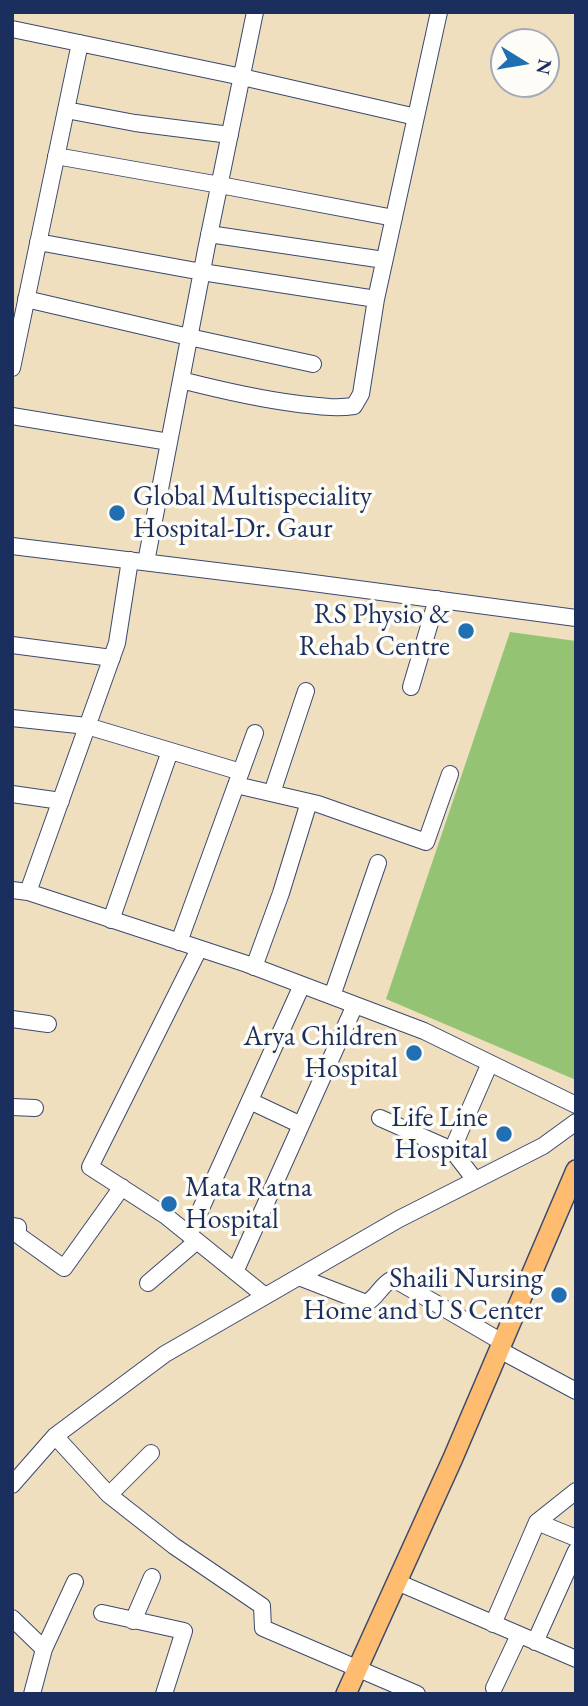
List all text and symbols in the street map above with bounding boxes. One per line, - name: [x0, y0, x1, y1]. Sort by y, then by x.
- north arrow: [490, 28, 560, 98]
- text: N: [530, 57, 558, 77]
- place label: Global Multispeciality Hospital-Dr. Gaur: [133, 480, 372, 546]
- marker: Global Multispeciality Hospital-Dr. Gaur: [107, 503, 127, 523]
- place label: RS Physio & Rehab Centre: [299, 598, 450, 664]
- marker: RS Physio & Rehab Centre: [456, 621, 476, 641]
- place label: Arya Children Hospital: [244, 1020, 398, 1086]
- marker: Arya Children Hospital: [404, 1043, 424, 1063]
- place label: Life Line Hospital: [391, 1101, 488, 1167]
- marker: Life Line Hospital: [494, 1124, 514, 1144]
- place label: Mata Ratna Hospital: [185, 1171, 312, 1237]
- marker: Mata Ratna Hospital: [159, 1194, 179, 1214]
- place label: Shaili Nursing Home and U S Center: [303, 1262, 543, 1328]
- marker: Shaili Nursing Home and U S Center: [549, 1285, 569, 1305]

